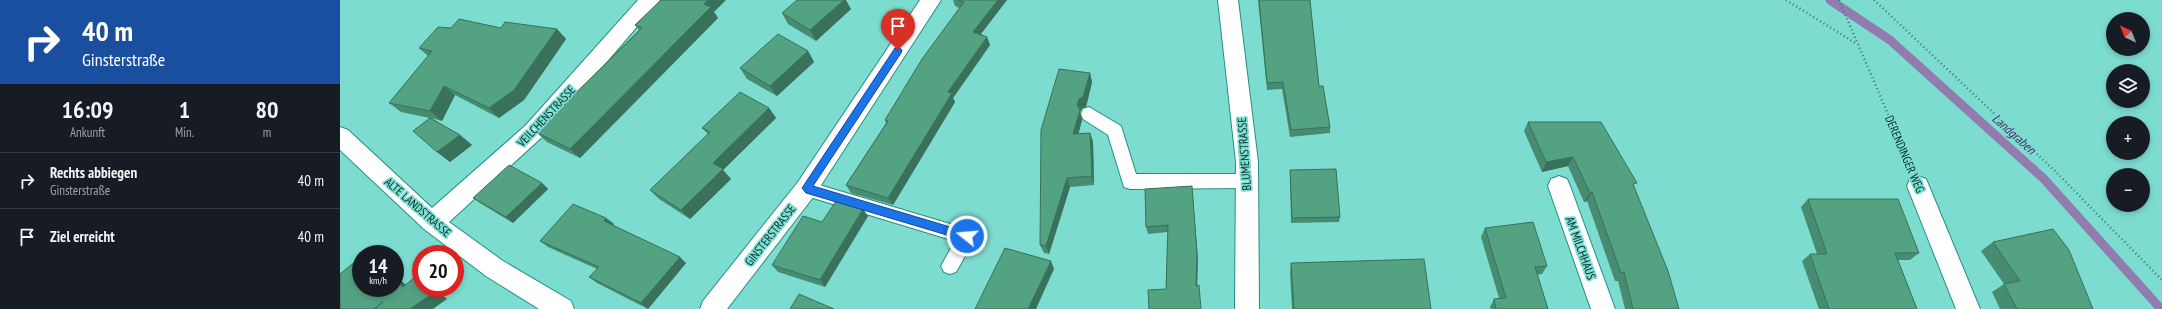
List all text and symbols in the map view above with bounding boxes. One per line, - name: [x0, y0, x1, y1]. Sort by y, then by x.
- pin: [881, 9, 915, 50]
- text: 40 m: [82, 12, 133, 49]
- north arrow: [2106, 12, 2150, 56]
- map controls: [2106, 12, 2150, 212]
- icon: arrive: [887, 15, 909, 37]
- icon: right: [16, 16, 68, 68]
- text: Ginsterstraße: [82, 48, 165, 71]
- button: layers: [2106, 64, 2150, 108]
- street label: VEILCHENSTRASSE: [513, 82, 578, 151]
- text: 16:09: [62, 94, 113, 125]
- text: 1: [179, 94, 190, 125]
- text: 80: [256, 94, 279, 125]
- water label: Landgraben: [1989, 110, 2040, 159]
- street label: DERENDINGER WEG: [1882, 113, 1928, 195]
- button: +: [2106, 116, 2150, 160]
- street label: BLUMENSTRASSE: [1234, 117, 1254, 191]
- text: Ankunft: [70, 124, 105, 141]
- text: Min.: [175, 124, 194, 141]
- text: m: [263, 124, 271, 141]
- text: Rechts abbiegen: [50, 163, 137, 182]
- button: −: [2106, 168, 2150, 212]
- icon: right: [16, 170, 38, 192]
- text: 40 m: [298, 171, 324, 190]
- street label: ALTE LANDSTRASSE: [382, 174, 454, 240]
- text: Ginsterstraße: [50, 182, 110, 199]
- street label: GINSTERSTRASSE: [741, 201, 799, 269]
- street label: AM MILCHHAUS: [1563, 214, 1599, 282]
- position arrow: [946, 215, 988, 257]
- icon: arrive: [16, 226, 38, 248]
- text: Ziel erreicht: [50, 227, 115, 246]
- text: 40 m: [298, 227, 324, 246]
- speed limit sign: 20: [412, 245, 464, 297]
- text: 14: [368, 253, 388, 279]
- text: km/h: [369, 274, 387, 287]

